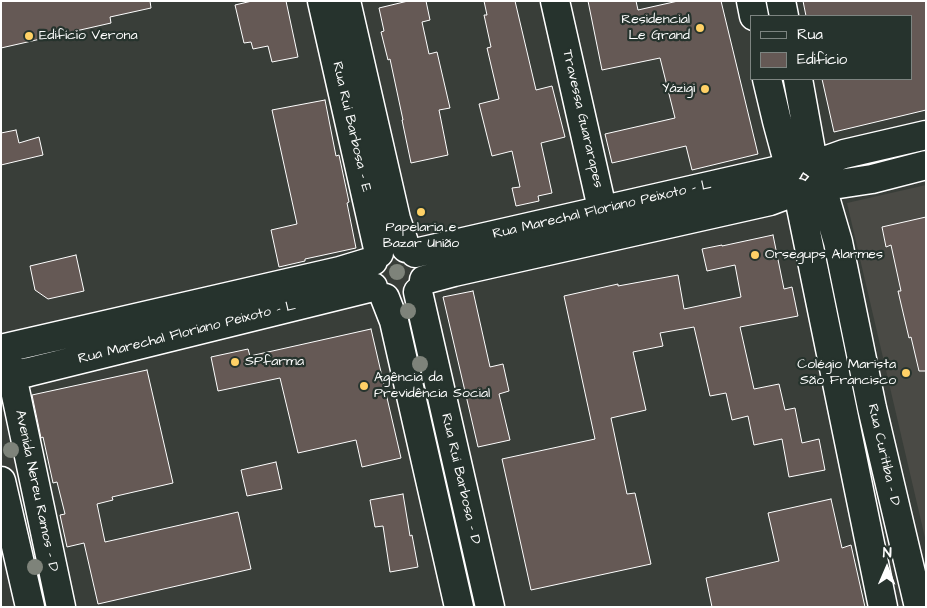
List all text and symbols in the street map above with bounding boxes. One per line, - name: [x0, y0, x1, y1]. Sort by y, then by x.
- place label: Residencial Le Grand: [621, 12, 690, 44]
- legend: [750, 15, 912, 80]
- marker: Residencial Le Grand: [694, 22, 706, 34]
- text: Rua: [797, 24, 823, 45]
- place label: Edifício Verona: [39, 28, 138, 44]
- marker: Edifício Verona: [23, 30, 35, 42]
- street label: Travessa Guararapes: [558, 48, 606, 190]
- text: Edifício: [797, 49, 847, 70]
- street label: Rua Rui Barbosa - E: [328, 60, 374, 194]
- place label: Yázigi: [662, 81, 695, 97]
- marker: Yázigi: [699, 83, 711, 95]
- street label: Rua Marechal Floriano Peixoto - L: [491, 177, 713, 243]
- marker: Papelaria e Bazar União: [415, 206, 427, 218]
- place label: Papelaria e Bazar União: [383, 220, 459, 252]
- place label: Orsegups Alarmes: [765, 247, 883, 263]
- marker: Orsegups Alarmes: [749, 249, 761, 261]
- street label: Rua Marechal Floriano Peixoto - L: [76, 298, 298, 368]
- place label: SPfarma: [245, 354, 304, 370]
- marker: SPfarma: [229, 356, 241, 368]
- place label: Colégio Marista São Francisco: [797, 357, 896, 390]
- marker: Colégio Marista São Francisco: [900, 367, 912, 379]
- place label: Agência da Previdência Social: [374, 370, 490, 402]
- marker: Agência da Previdência Social: [358, 380, 370, 392]
- street label: Rua Curitiba - D: [863, 402, 903, 508]
- street label: Avenida Nereu Ramos - D: [11, 409, 61, 573]
- street label: Rua Rui Barbosa - D: [437, 412, 483, 546]
- north arrow: [862, 543, 912, 593]
- text: N: [883, 543, 892, 563]

